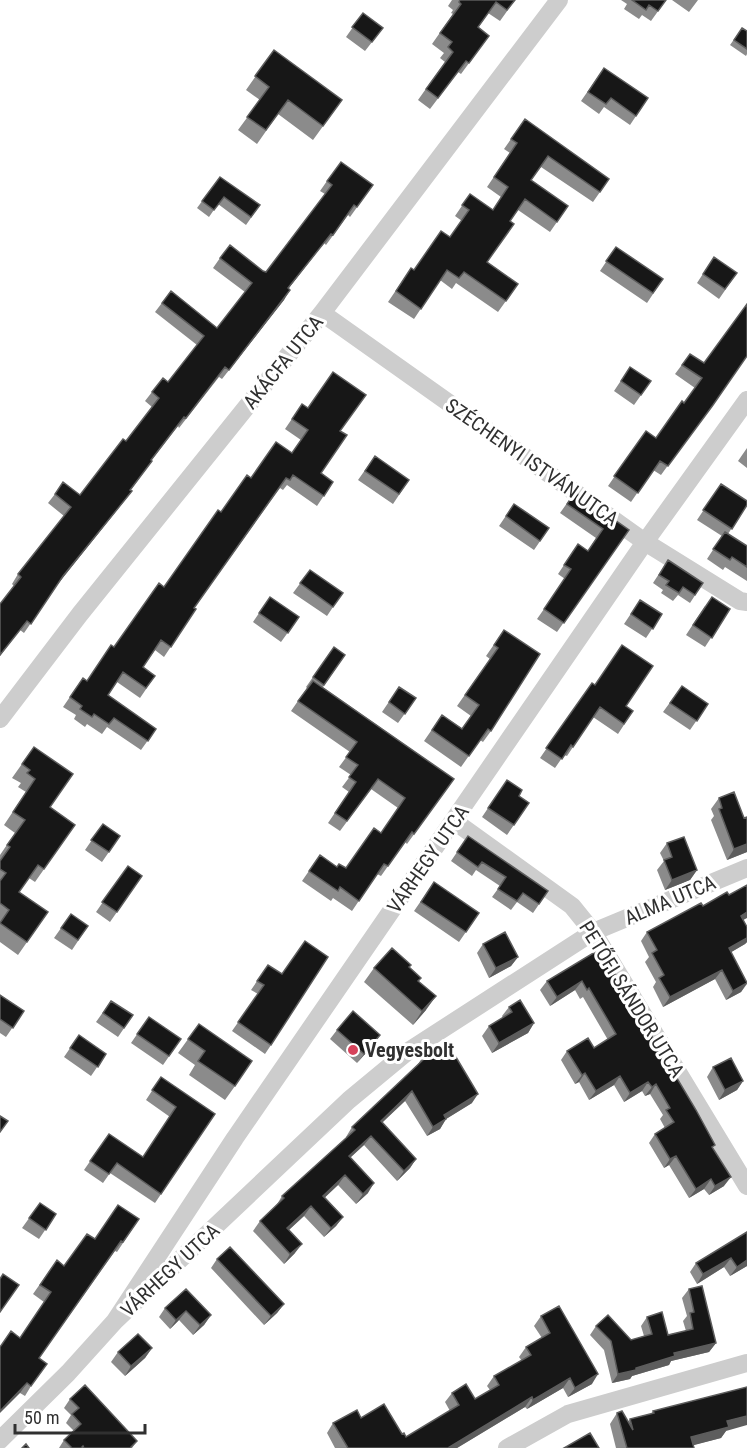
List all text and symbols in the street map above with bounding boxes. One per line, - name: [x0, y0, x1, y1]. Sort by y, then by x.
- street label: AKÁCFA UTCA: [238, 310, 328, 414]
- street label: SZÉCHENYI ISTVÁN UTCA: [441, 393, 624, 531]
- street label: VÁRHEGY UTCA: [382, 800, 474, 918]
- street label: ALMA UTCA: [621, 870, 720, 930]
- street label: PETŐFI SÁNDOR UTCA: [574, 916, 690, 1082]
- place label: Vegyesbolt: [365, 1038, 454, 1062]
- marker: Vegyesbolt: [346, 1043, 360, 1057]
- street label: VÁRHEGY UTCA: [116, 1218, 225, 1322]
- scale bar: [15, 1397, 146, 1435]
- text: 50 m: [24, 1407, 59, 1428]

